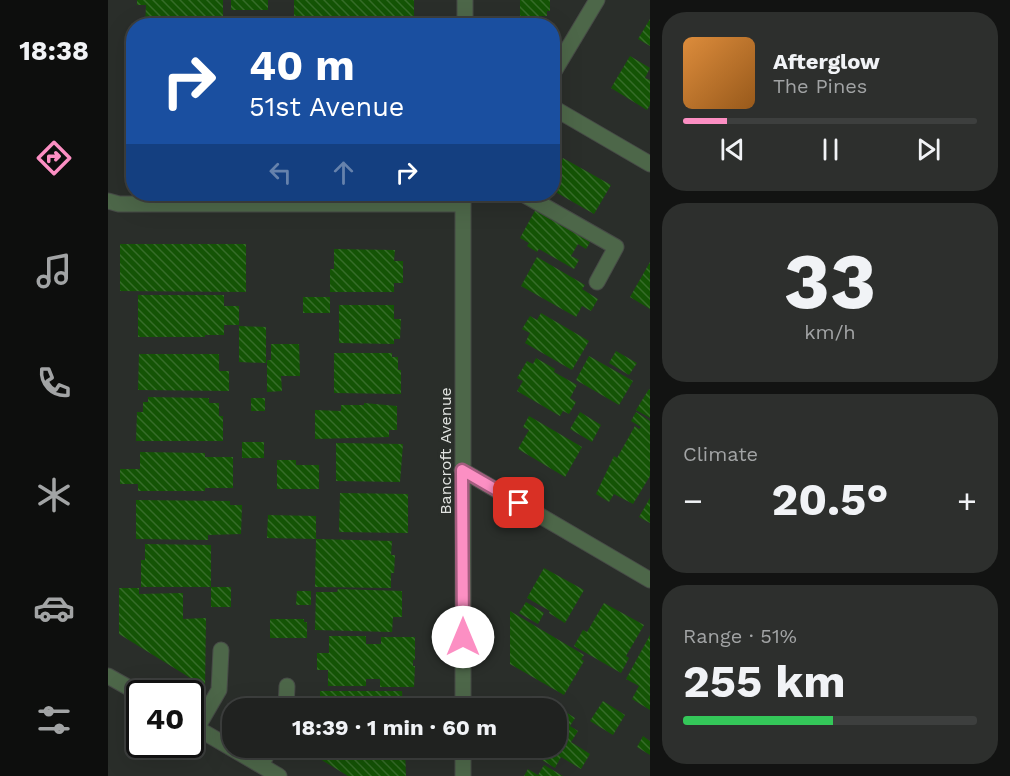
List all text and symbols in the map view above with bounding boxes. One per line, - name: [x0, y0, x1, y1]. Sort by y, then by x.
- text: 18:38: [19, 35, 89, 67]
- text: 40 m: [249, 41, 355, 90]
- icon: right: [150, 42, 228, 120]
- text: Afterglow: [773, 49, 880, 74]
- text: The Pines: [773, 74, 867, 98]
- text: 51st Avenue: [249, 91, 404, 123]
- icon: previous: [716, 133, 749, 166]
- icon: pause: [814, 133, 847, 166]
- icon: next: [912, 133, 945, 166]
- icon: directions: [33, 137, 75, 179]
- icon: left: [264, 156, 297, 189]
- icon: ahead: [327, 156, 360, 189]
- icon: right: [390, 156, 423, 189]
- text: 33: [784, 235, 876, 327]
- icon: music: [33, 250, 75, 292]
- text: km/h: [804, 320, 856, 344]
- icon: phone: [33, 362, 75, 404]
- street label: Bancroft Avenue: [436, 387, 455, 515]
- text: Climate: [683, 442, 758, 466]
- text: 20.5°: [772, 473, 888, 526]
- icon: climate: [33, 474, 75, 516]
- pin: [493, 477, 544, 528]
- text: −: [683, 481, 703, 520]
- text: +: [957, 481, 977, 520]
- icon: arrive: [502, 486, 535, 519]
- icon: car: [33, 587, 75, 629]
- position arrow: [431, 605, 495, 669]
- text: Range · 51%: [683, 624, 797, 648]
- text: 255 km: [683, 655, 846, 708]
- speed limit sign: 40: [126, 680, 204, 758]
- icon: filters: [33, 699, 75, 741]
- text: 18:39 · 1 min · 60 m: [292, 715, 497, 740]

